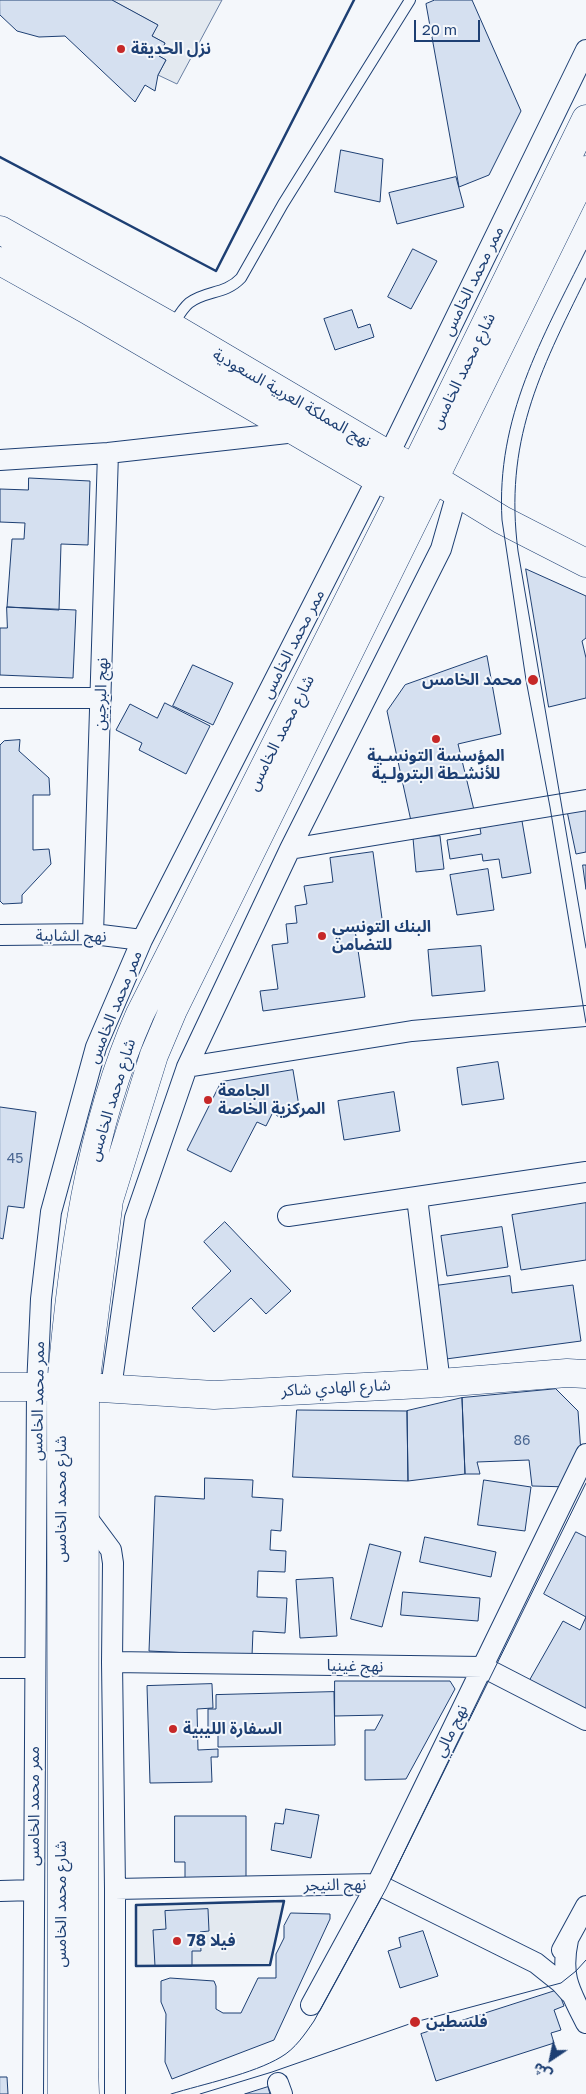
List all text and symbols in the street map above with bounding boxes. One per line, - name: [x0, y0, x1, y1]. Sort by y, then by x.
- scale bar: [416, 10, 482, 42]
- text: 20 m: [422, 20, 457, 38]
- place label: نزل الحديقة: [131, 39, 211, 59]
- marker: نزل الحديقة: [115, 43, 127, 55]
- street label: ممر محمد الخامس: [438, 223, 508, 339]
- street label: شارع محمد الخامس: [427, 310, 499, 432]
- street label: نهج المملكة العربية السعودية: [209, 345, 375, 451]
- street label: ممر محمد الخامس: [257, 586, 329, 702]
- street label: نهج البرجين: [90, 657, 112, 731]
- place label: محمد الخامس: [422, 670, 522, 690]
- street label: شارع محمد الخامس: [244, 672, 318, 794]
- marker: محمد الخامس: [526, 673, 540, 687]
- marker: المؤسسة التونسـية للأنشـطة البترولـية: [430, 733, 442, 745]
- place label: المؤسسة التونسـية للأنشـطة البترولـية: [367, 746, 505, 784]
- place label: البنك التونسي للتضامن: [332, 917, 431, 955]
- street label: نهج الشابية: [35, 926, 107, 946]
- marker: البنك التونسي للتضامن: [316, 930, 328, 942]
- street label: ممر محمد الخامس: [84, 948, 146, 1066]
- street label: شارع محمد الخامس: [84, 1036, 140, 1164]
- place label: الجامعة المركزية الخاصة: [218, 1081, 325, 1119]
- marker: الجامعة المركزية الخاصة: [202, 1094, 214, 1106]
- house number: 45: [7, 1151, 23, 1167]
- street label: ممر محمد الخامس: [27, 1341, 49, 1461]
- street label: شارع الهادي شاكر: [281, 1376, 391, 1400]
- house number: 86: [513, 1433, 531, 1449]
- street label: شارع محمد الخامس: [51, 1435, 71, 1563]
- street label: نهج غينيا: [326, 1656, 384, 1676]
- street label: نهج مالي: [430, 1702, 472, 1760]
- place label: السفارة الليبية: [183, 1719, 282, 1739]
- marker: السفارة الليبية: [167, 1723, 179, 1735]
- street label: ممر محمد الخامس: [24, 1746, 44, 1866]
- street label: شارع محمد الخامس: [51, 1840, 71, 1968]
- street label: نهج النيجر: [303, 1875, 367, 1895]
- place label: فيلا 78: [187, 1931, 235, 1951]
- marker: فيلا 78: [171, 1935, 183, 1947]
- place label: فلسطين: [426, 2012, 488, 2032]
- marker: فلسطين: [408, 2015, 422, 2029]
- north arrow: [526, 2034, 576, 2084]
- text: ش: [530, 2059, 555, 2084]

